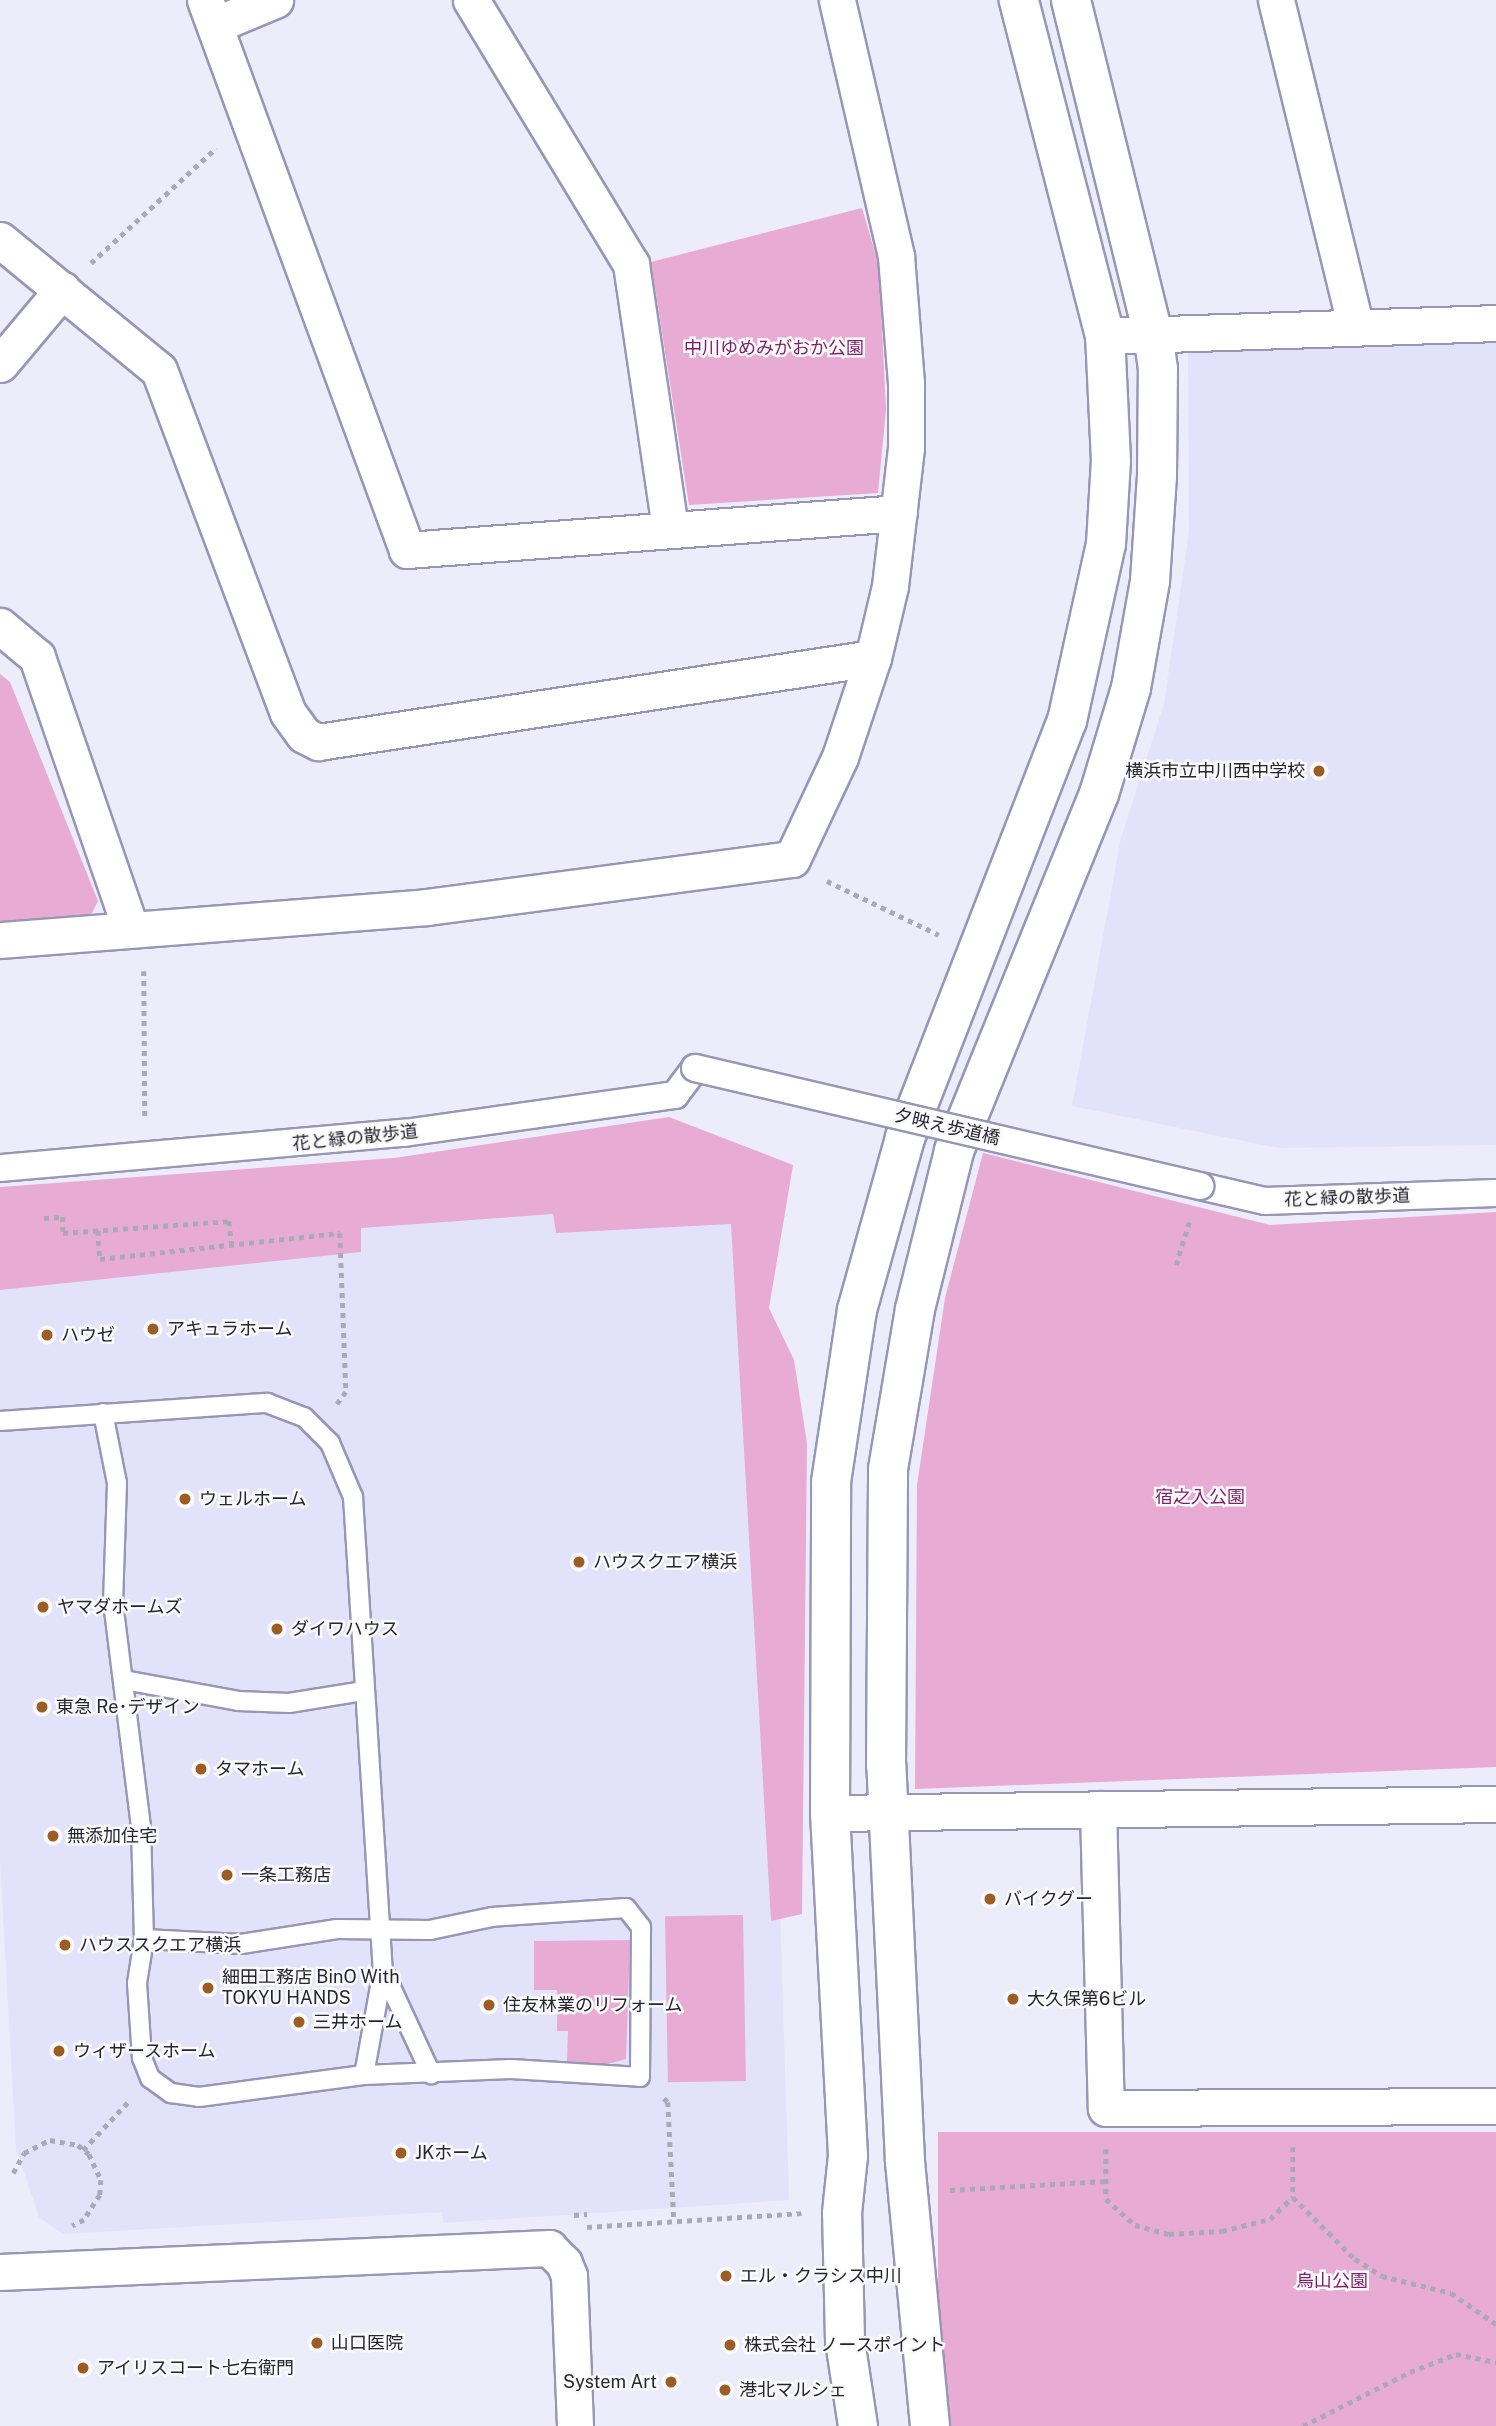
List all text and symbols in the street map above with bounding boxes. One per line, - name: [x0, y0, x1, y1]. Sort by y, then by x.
- park label: 中川ゆめみがおか公園: [684, 337, 864, 359]
- place label: 横浜市立中川西中学校: [1125, 760, 1305, 782]
- marker: 横浜市立中川西中学校: [1311, 763, 1327, 779]
- street label: 夕映え歩道橋: [892, 1104, 1002, 1150]
- street label: 花と緑の散歩道: [291, 1121, 419, 1155]
- street label: 花と緑の散歩道: [1284, 1185, 1410, 1211]
- place label: アキュラホーム: [167, 1318, 293, 1340]
- marker: アキュラホーム: [145, 1321, 161, 1337]
- place label: ハウゼ: [61, 1324, 115, 1346]
- marker: ハウゼ: [39, 1327, 55, 1343]
- park label: 宿之入公園: [1155, 1486, 1245, 1508]
- place label: ウェルホーム: [199, 1488, 307, 1510]
- marker: ウェルホーム: [177, 1491, 193, 1507]
- place label: ハウスクエア横浜: [593, 1551, 737, 1573]
- marker: ハウスクエア横浜: [571, 1554, 587, 1570]
- place label: ヤマダホームズ: [57, 1596, 183, 1618]
- marker: ヤマダホームズ: [35, 1599, 51, 1615]
- place label: ダイワハウス: [291, 1618, 399, 1640]
- marker: ダイワハウス: [269, 1621, 285, 1637]
- place label: 東急 Re･デザイン: [56, 1696, 199, 1718]
- marker: 東急 Re･デザイン: [34, 1699, 50, 1715]
- place label: タマホーム: [215, 1758, 305, 1780]
- marker: タマホーム: [193, 1761, 209, 1777]
- place label: 無添加住宅: [67, 1825, 157, 1847]
- marker: 無添加住宅: [45, 1828, 61, 1844]
- place label: 一条工務店: [241, 1864, 331, 1886]
- marker: 一条工務店: [219, 1867, 235, 1883]
- place label: バイクグー: [1004, 1888, 1094, 1910]
- marker: バイクグー: [982, 1891, 998, 1907]
- place label: ハウススクエア横浜: [79, 1934, 241, 1956]
- marker: ハウススクエア横浜: [57, 1937, 73, 1953]
- place label: 細田工務店 BinO With TOKYU HANDS: [222, 1967, 400, 2010]
- marker: 細田工務店 BinO With TOKYU HANDS: [200, 1980, 216, 1996]
- place label: 大久保第6ビル: [1027, 1988, 1146, 2010]
- marker: 大久保第6ビル: [1005, 1991, 1021, 2007]
- place label: 住友林業のリフォーム: [503, 1994, 683, 2016]
- marker: 住友林業のリフォーム: [481, 1997, 497, 2013]
- place label: 三井ホーム: [313, 2011, 403, 2033]
- marker: 三井ホーム: [291, 2014, 307, 2030]
- place label: ウィザースホーム: [73, 2040, 217, 2062]
- marker: ウィザースホーム: [51, 2043, 67, 2059]
- place label: JKホーム: [415, 2142, 488, 2164]
- marker: JKホーム: [393, 2145, 409, 2161]
- place label: エル・クラシス中川: [740, 2265, 902, 2287]
- marker: エル・クラシス中川: [718, 2268, 734, 2284]
- park label: 烏山公園: [1296, 2270, 1368, 2292]
- place label: 山口医院: [331, 2332, 403, 2354]
- place label: 株式会社 ノースポイント: [744, 2334, 946, 2356]
- marker: 山口医院: [309, 2335, 325, 2351]
- marker: 株式会社 ノースポイント: [722, 2337, 738, 2353]
- place label: アイリスコート七右衛門: [97, 2357, 295, 2379]
- marker: アイリスコート七右衛門: [75, 2360, 91, 2376]
- place label: System Art: [563, 2371, 657, 2393]
- marker: System Art: [663, 2374, 679, 2390]
- place label: 港北マルシェ: [739, 2379, 847, 2401]
- marker: 港北マルシェ: [717, 2382, 733, 2398]

